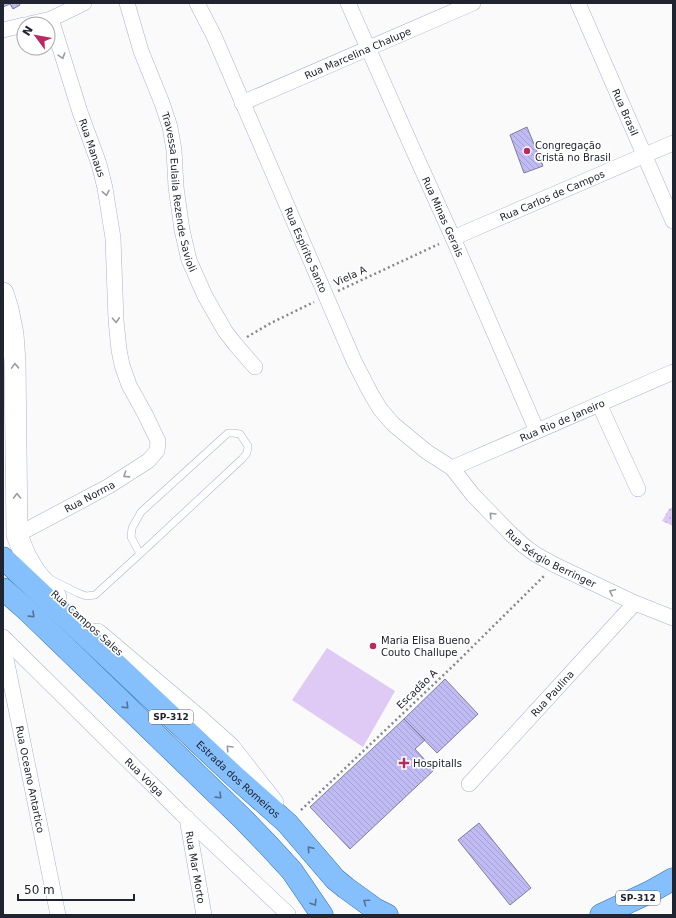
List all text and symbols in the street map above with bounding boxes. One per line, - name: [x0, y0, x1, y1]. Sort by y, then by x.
- north arrow: [16, 16, 56, 56]
- text: N: [20, 24, 36, 38]
- street label: Rua Marcelina Chalupe: [303, 25, 413, 81]
- one-way arrow: [57, 53, 66, 60]
- street label: Rua Brasil: [610, 87, 641, 137]
- street label: Travessa Eulaila Rezende Savioli: [160, 110, 199, 273]
- street label: Rua Manaus: [77, 117, 107, 179]
- place label: Congregação Cristã no Brasil: [535, 140, 611, 163]
- marker: Congregação Cristã no Brasil: [522, 146, 532, 156]
- street label: Rua Carlos de Campos: [498, 168, 606, 223]
- street label: Rua Minas Gerais: [420, 175, 466, 258]
- one-way arrow: [101, 190, 110, 197]
- street label: Rua Espírito Santo: [283, 206, 329, 294]
- street label: Viela A: [332, 264, 368, 288]
- one-way arrow: [112, 317, 120, 323]
- one-way arrow: [11, 363, 19, 369]
- street label: Rua Rio de Janeiro: [518, 397, 606, 443]
- one-way arrow: [123, 470, 130, 478]
- street label: Rua Norma: [62, 478, 117, 514]
- one-way arrow: [13, 493, 21, 499]
- one-way arrow: [490, 512, 497, 519]
- street label: Rua Sérgio Berringer: [504, 527, 599, 590]
- street label: Rua Campos Sales: [49, 588, 125, 658]
- one-way arrow: [608, 589, 616, 597]
- one-way arrow: [27, 610, 35, 618]
- place label: Maria Elisa Bueno Couto Challupe: [381, 635, 470, 658]
- marker: Maria Elisa Bueno Couto Challupe: [368, 641, 378, 651]
- street label: Escadão A: [395, 667, 440, 711]
- street label: Rua Paulina: [528, 668, 576, 719]
- one-way arrow: [121, 701, 129, 708]
- road number: SP-312: [149, 710, 193, 724]
- street label: Rua Oceano Antartico: [14, 725, 47, 834]
- street label: Estrada dos Romeiros: [195, 738, 282, 820]
- one-way arrow: [226, 745, 234, 753]
- street label: Rua Volga: [123, 756, 166, 798]
- marker: HospitalIs: [398, 757, 410, 769]
- place label: HospitalIs: [413, 758, 462, 769]
- one-way arrow: [214, 791, 222, 799]
- street label: Rua Mar Morto: [184, 830, 207, 904]
- one-way arrow: [308, 846, 315, 854]
- scale bar: [18, 876, 134, 902]
- text: 50 m: [24, 883, 55, 897]
- road number: SP-312: [616, 891, 660, 905]
- one-way arrow: [310, 899, 317, 906]
- one-way arrow: [363, 900, 370, 907]

